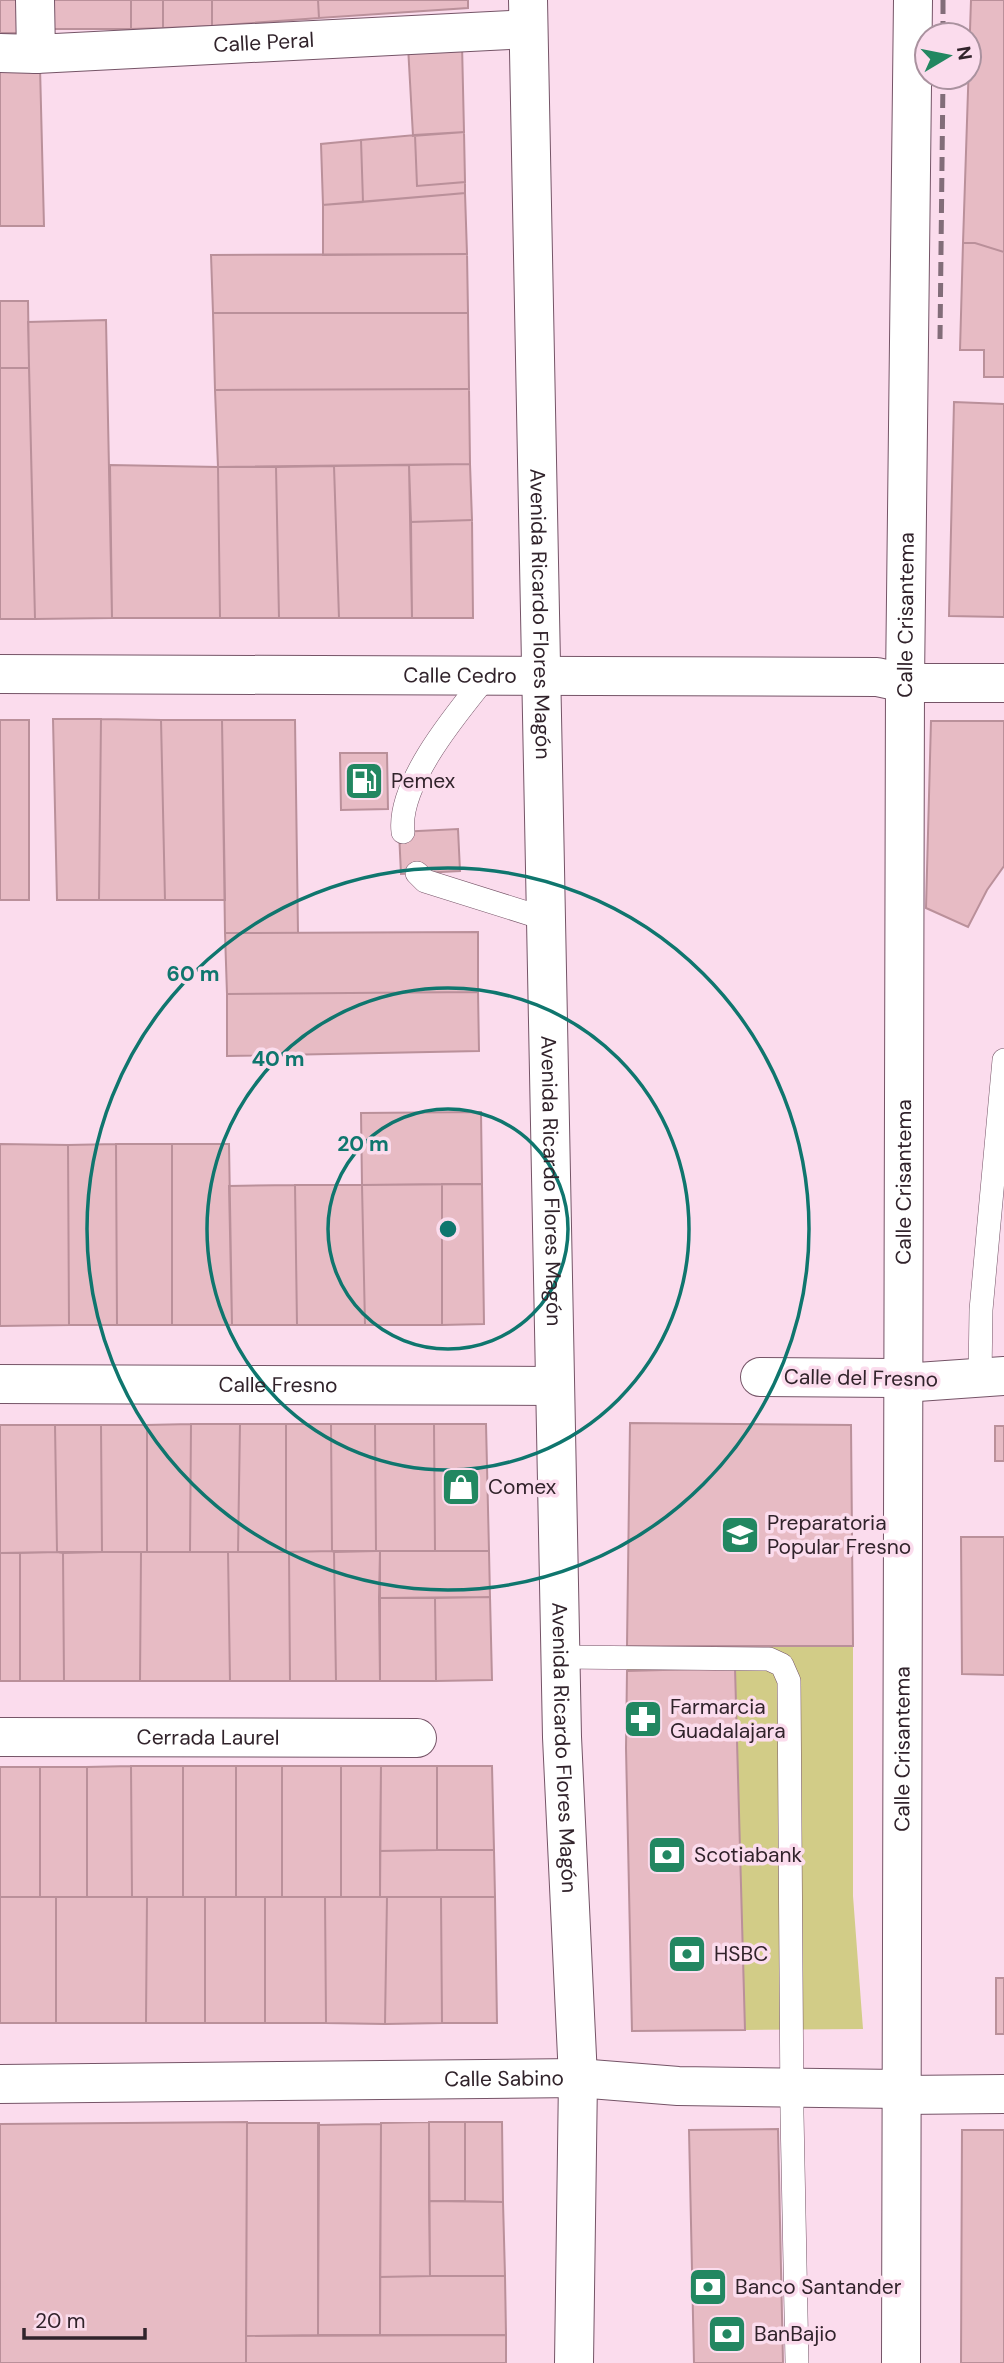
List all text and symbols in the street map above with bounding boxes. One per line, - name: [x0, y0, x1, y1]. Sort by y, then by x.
- north arrow: [913, 21, 983, 91]
- street label: Calle Peral: [213, 26, 315, 59]
- text: N: [951, 44, 978, 62]
- street label: Avenida Ricardo Flores Magón: [523, 468, 557, 760]
- street label: Calle Crisantema: [891, 532, 921, 698]
- street label: Calle Cedro: [403, 661, 517, 690]
- fuel station icon: Pemex: [343, 760, 385, 802]
- place label: Pemex: [391, 767, 455, 795]
- text: 60 m: [167, 960, 219, 988]
- street label: Avenida Ricardo Flores Magón: [534, 1035, 568, 1327]
- text: 40 m: [251, 1045, 305, 1073]
- street label: Calle Crisantema: [890, 1099, 918, 1265]
- text: 20 m: [337, 1130, 389, 1158]
- centre of rings: [436, 1217, 460, 1241]
- street label: Calle del Fresno: [784, 1363, 938, 1393]
- street label: Calle Fresno: [218, 1371, 338, 1399]
- shop icon: Comex: [440, 1466, 482, 1508]
- place label: Comex: [488, 1473, 556, 1501]
- place label: Preparatoria Popular Fresno: [767, 1509, 911, 1561]
- school or university icon: Preparatoria Popular Fresno: [719, 1514, 761, 1556]
- street label: Avenida Ricardo Flores Magón: [545, 1602, 583, 1894]
- street label: Calle Crisantema: [888, 1666, 917, 1832]
- place label: Farmarcia Guadalajara: [670, 1693, 786, 1745]
- pharmacy icon: Farmarcia Guadalajara: [622, 1698, 664, 1740]
- street label: Cerrada Laurel: [137, 1723, 279, 1752]
- bank icon: Scotiabank: [646, 1834, 688, 1876]
- place label: Scotiabank: [694, 1841, 803, 1869]
- bank icon: HSBC: [666, 1933, 708, 1975]
- place label: HSBC: [714, 1940, 768, 1968]
- street label: Calle Sabino: [444, 2064, 564, 2093]
- bank icon: Banco Santander: [687, 2266, 729, 2308]
- place label: Banco Santander: [735, 2273, 902, 2301]
- scale bar: [24, 2296, 145, 2340]
- text: 20 m: [35, 2307, 86, 2335]
- bank icon: BanBajio: [706, 2313, 748, 2355]
- place label: BanBajio: [754, 2320, 837, 2348]

